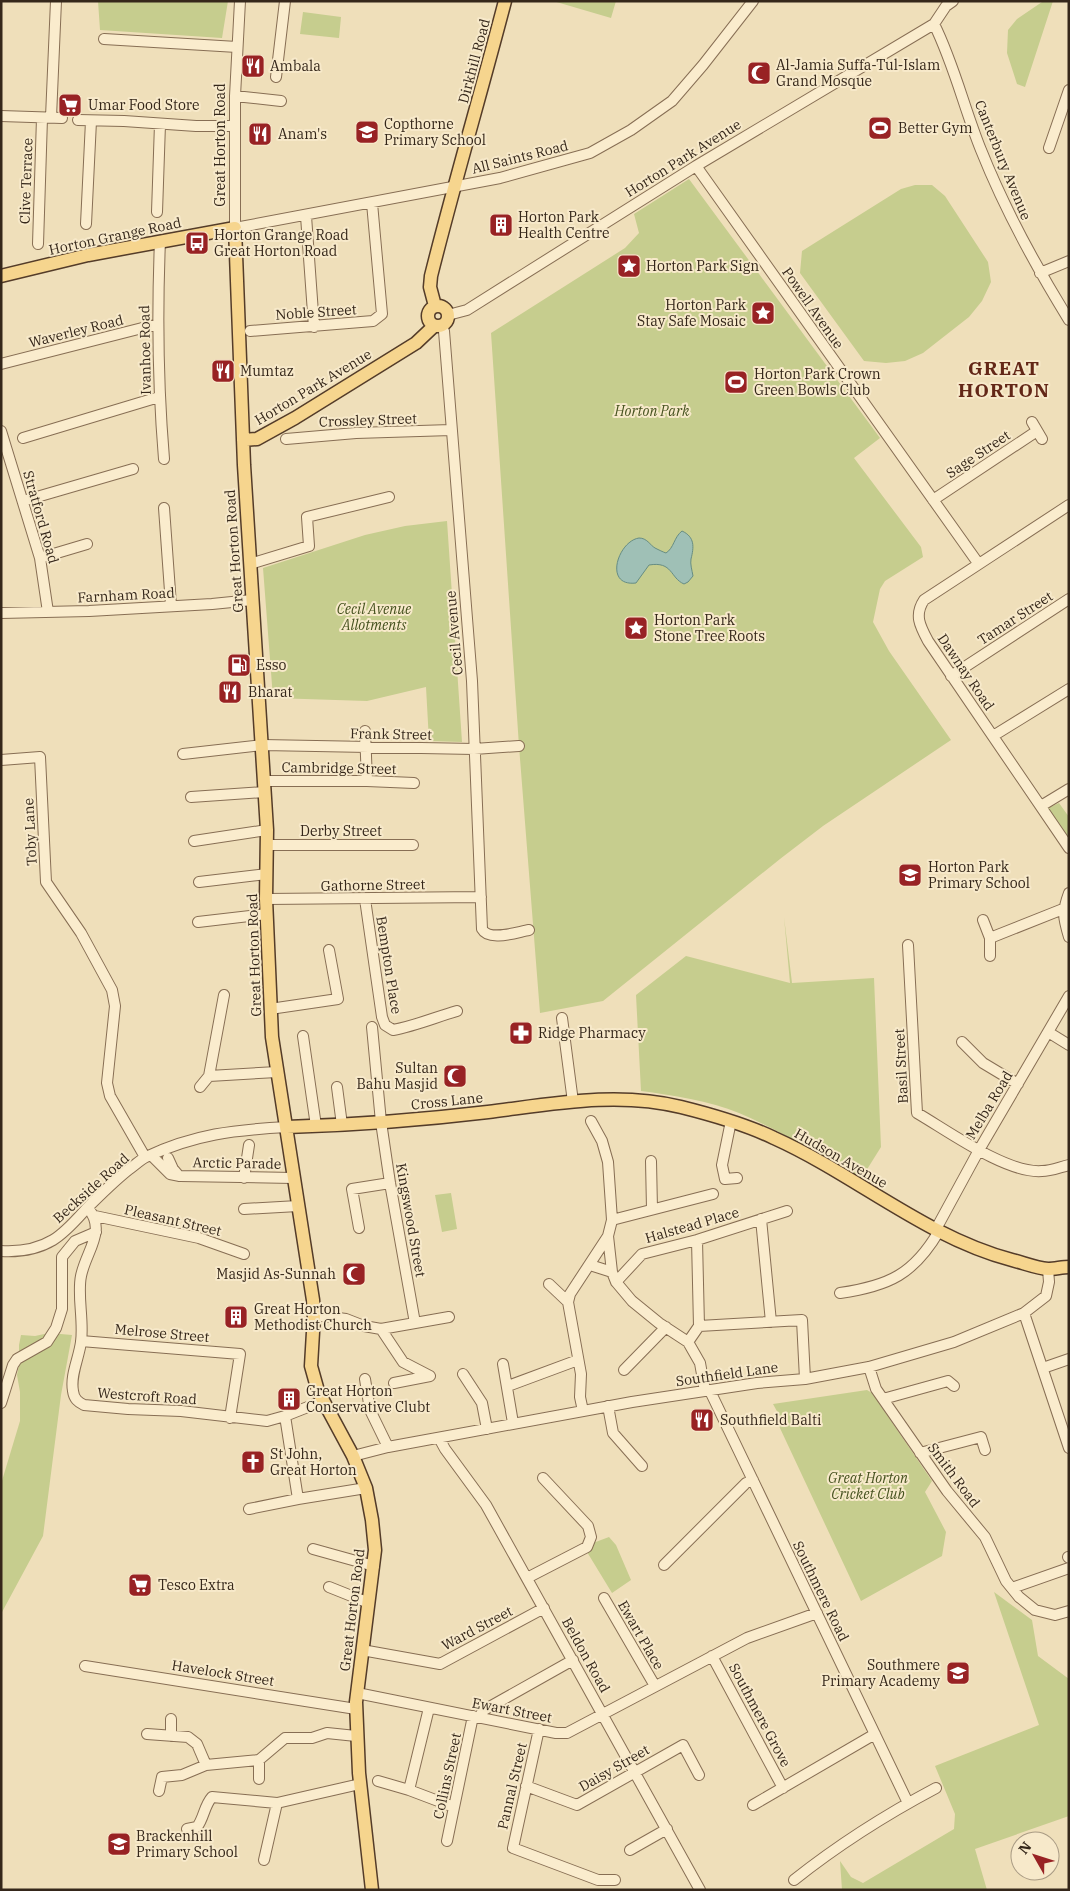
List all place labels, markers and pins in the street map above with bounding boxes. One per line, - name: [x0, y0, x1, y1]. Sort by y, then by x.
- restaurant icon: Ambala: [240, 53, 266, 79]
- place label: Al-Jamia Suffa-Tul-Islam Grand Mosque: [776, 56, 940, 90]
- place label: Ambala: [270, 57, 321, 75]
- mosque icon: Al-Jamia Suffa-Tul-Islam Grand Mosque: [746, 60, 772, 86]
- supermarket icon: Umar Food Store: [57, 92, 83, 118]
- place label: Umar Food Store: [88, 96, 200, 114]
- place label: Copthorne Primary School: [384, 115, 486, 149]
- sports icon: Better Gym: [867, 115, 893, 141]
- school or university icon: Copthorne Primary School: [354, 119, 380, 145]
- place label: Better Gym: [898, 119, 973, 137]
- restaurant icon: Anam's: [247, 121, 273, 147]
- place label: Anam's: [278, 125, 327, 143]
- place label: Horton Park Health Centre: [518, 208, 609, 242]
- building icon: Horton Park Health Centre: [488, 212, 514, 238]
- place label: Horton Grange Road Great Horton Road: [214, 226, 349, 260]
- bus stop icon: Horton Grange Road Great Horton Road: [184, 230, 210, 256]
- place icon: Horton Park Sign: [616, 253, 642, 279]
- place label: Horton Park Sign: [646, 257, 759, 275]
- place label: Horton Park Stay Safe Mosaic: [637, 296, 747, 330]
- place icon: Horton Park Stay Safe Mosaic: [750, 300, 776, 326]
- restaurant icon: Mumtaz: [210, 358, 236, 384]
- place label: Mumtaz: [240, 362, 294, 380]
- place label: Horton Park Crown Green Bowls Club: [754, 365, 881, 399]
- sports icon: Horton Park Crown Green Bowls Club: [723, 369, 749, 395]
- place label: Horton Park Stone Tree Roots: [654, 611, 765, 645]
- place icon: Horton Park Stone Tree Roots: [623, 615, 649, 641]
- fuel station icon: Esso: [226, 652, 252, 678]
- place label: Esso: [256, 656, 287, 674]
- restaurant icon: Bharat: [217, 679, 243, 705]
- place label: Bharat: [248, 683, 292, 701]
- place label: Horton Park Primary School: [928, 858, 1030, 892]
- school or university icon: Horton Park Primary School: [897, 862, 923, 888]
- pharmacy icon: Ridge Pharmacy: [508, 1020, 534, 1046]
- place label: Ridge Pharmacy: [538, 1024, 646, 1042]
- place label: Sultan Bahu Masjid: [356, 1059, 438, 1093]
- mosque icon: Sultan Bahu Masjid: [442, 1063, 468, 1089]
- mosque icon: Masjid As-Sunnah: [341, 1261, 367, 1287]
- place label: Masjid As-Sunnah: [216, 1265, 336, 1283]
- place label: Great Horton Methodist Church: [254, 1300, 372, 1334]
- building icon: Great Horton Methodist Church: [223, 1304, 249, 1330]
- place label: Great Horton Conservative Clubt: [306, 1382, 430, 1416]
- building icon: Great Horton Conservative Clubt: [276, 1386, 302, 1412]
- restaurant icon: Southfield Balti: [689, 1407, 715, 1433]
- place label: Southfield Balti: [720, 1411, 821, 1429]
- place label: St John, Great Horton: [270, 1445, 357, 1479]
- church icon: St John, Great Horton: [240, 1449, 266, 1475]
- supermarket icon: Tesco Extra: [127, 1572, 153, 1598]
- place label: Tesco Extra: [158, 1576, 235, 1594]
- place label: Southmere Primary Academy: [821, 1656, 941, 1690]
- school or university icon: Southmere Primary Academy: [945, 1660, 971, 1686]
- place label: Brackenhill Primary School: [136, 1827, 238, 1861]
- school or university icon: Brackenhill Primary School: [106, 1831, 132, 1857]

